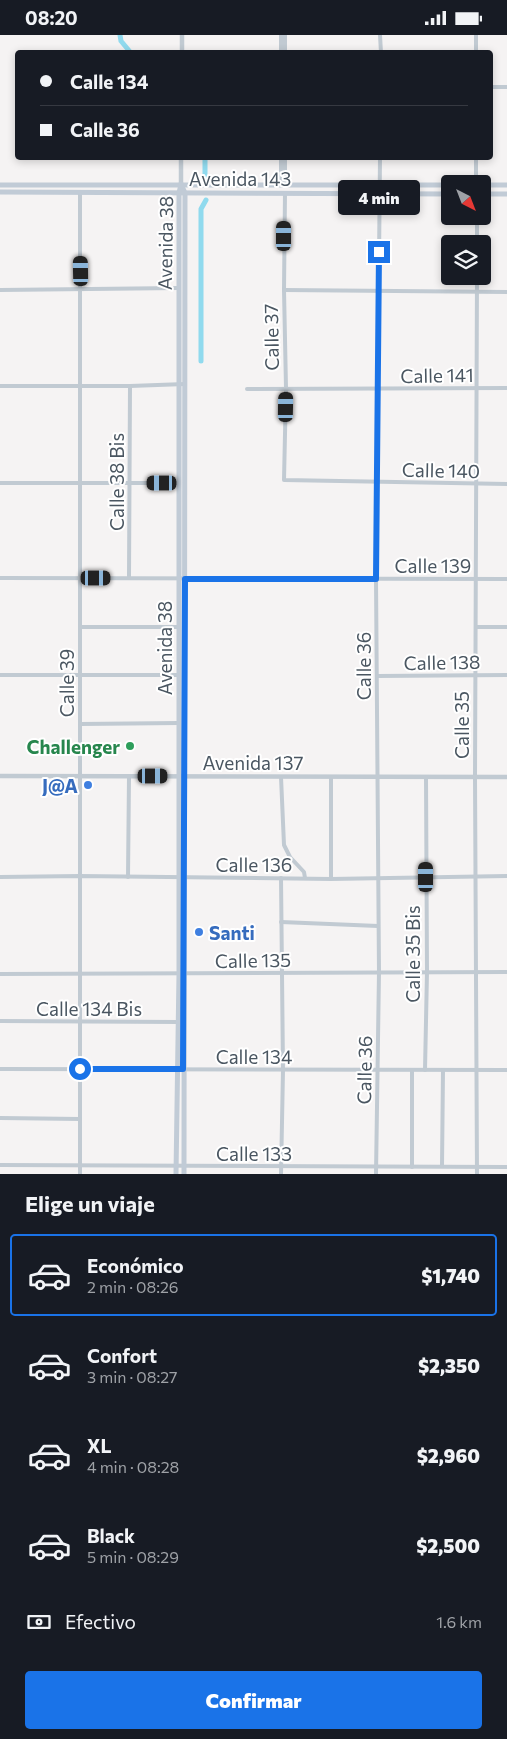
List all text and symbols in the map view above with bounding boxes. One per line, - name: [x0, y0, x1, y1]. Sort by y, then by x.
- text: 08:20: [25, 6, 78, 29]
- text: Calle 134: [70, 70, 148, 93]
- text: Calle 36: [70, 118, 140, 141]
- street label: Avenida 143: [189, 167, 291, 190]
- north arrow: [441, 175, 491, 225]
- map controls: [441, 175, 491, 285]
- callout: 4 min: [338, 179, 420, 215]
- text: 4 min: [359, 188, 399, 207]
- street label: Avenida 38: [153, 196, 177, 290]
- car: [276, 221, 291, 251]
- button: layers: [441, 235, 491, 285]
- route end: [368, 241, 390, 263]
- car: [73, 256, 88, 286]
- street label: Calle 37: [259, 303, 283, 371]
- street label: Calle 141: [400, 363, 474, 387]
- car: [278, 392, 293, 422]
- street label: Calle 38 Bis: [105, 433, 128, 531]
- street label: Calle 140: [402, 458, 480, 482]
- car: [147, 476, 177, 491]
- street label: Calle 139: [395, 554, 471, 577]
- car: [81, 571, 111, 586]
- street label: Avenida 38: [153, 601, 176, 695]
- street label: Calle 36: [352, 632, 375, 700]
- street label: Calle 39: [55, 649, 78, 717]
- street label: Calle 138: [403, 650, 481, 674]
- street label: Calle 35: [450, 691, 473, 759]
- place label: Challenger: [27, 735, 120, 758]
- marker: Challenger: [124, 740, 136, 752]
- street label: Avenida 137: [202, 751, 304, 774]
- car: [138, 769, 168, 784]
- place label: J@A: [42, 774, 78, 797]
- marker: J@A: [82, 779, 94, 791]
- street label: Calle 136: [216, 853, 292, 876]
- car: [418, 862, 433, 892]
- street label: Calle 35 Bis: [401, 905, 424, 1003]
- place label: Santi: [209, 921, 255, 944]
- marker: Santi: [193, 926, 205, 938]
- street label: Calle 135: [215, 948, 291, 972]
- street label: Calle 134 Bis: [36, 997, 142, 1020]
- street label: Calle 36: [352, 1035, 376, 1105]
- street label: Calle 134: [216, 1045, 292, 1068]
- route start: [69, 1058, 91, 1080]
- street label: Calle 133: [216, 1142, 292, 1165]
- text: Elige un viaje: [25, 1190, 155, 1217]
- icon: car: [27, 1253, 72, 1298]
- text: Económico: [87, 1254, 184, 1277]
- text: $1,740: [421, 1264, 480, 1287]
- text: 2 min · 08:26: [87, 1277, 179, 1296]
- icon: car: [27, 1343, 72, 1388]
- text: Confort: [87, 1344, 157, 1367]
- text: $2,350: [418, 1354, 480, 1377]
- text: 3 min · 08:27: [87, 1367, 178, 1386]
- icon: car: [27, 1433, 72, 1478]
- text: XL: [87, 1434, 112, 1457]
- text: $2,960: [417, 1444, 480, 1467]
- text: 4 min · 08:28: [87, 1457, 179, 1476]
- icon: car: [27, 1523, 72, 1568]
- text: Black: [87, 1524, 135, 1547]
- text: $2,500: [416, 1534, 480, 1557]
- text: 5 min · 08:29: [87, 1547, 179, 1566]
- icon: cash: [25, 1608, 53, 1636]
- text: Efectivo: [65, 1610, 136, 1633]
- text: 1.6 km: [436, 1612, 482, 1631]
- button: Confirmar: [25, 1671, 482, 1729]

